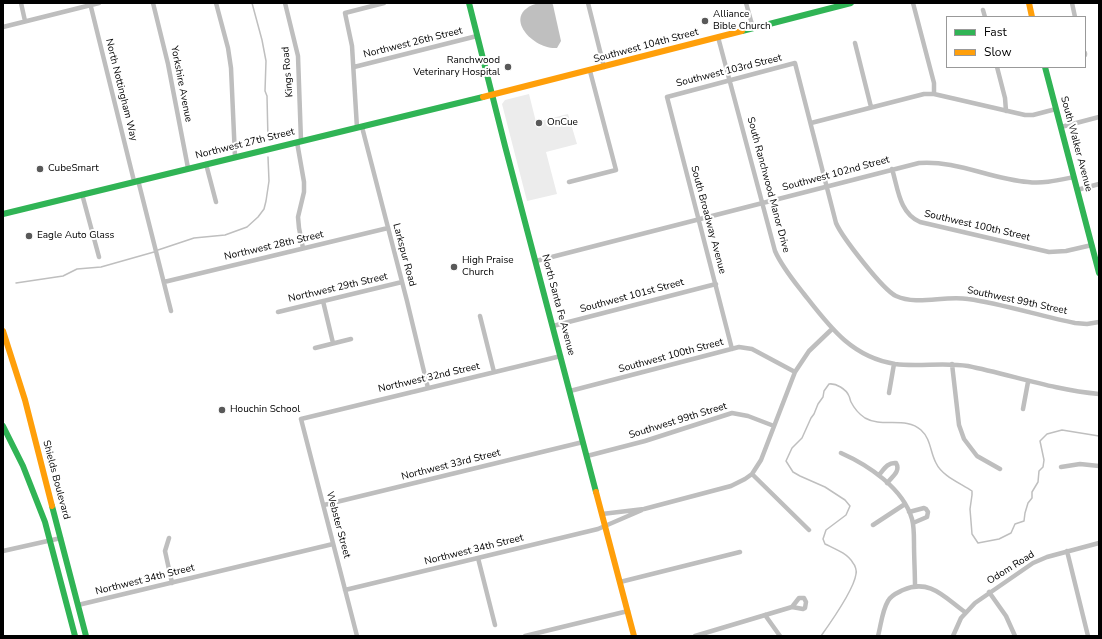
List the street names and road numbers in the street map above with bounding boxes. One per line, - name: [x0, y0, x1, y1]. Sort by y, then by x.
- street label: Northwest 26th Street: [362, 25, 464, 61]
- street label: Southwest 104th Street: [592, 26, 700, 66]
- street label: North Nottingham Way: [102, 38, 140, 142]
- street label: Yorkshire Avenue: [168, 45, 194, 123]
- street label: Kings Road: [280, 46, 296, 98]
- street label: Southwest 103rd Street: [675, 52, 783, 90]
- street label: South Walker Avenue: [1058, 95, 1094, 193]
- street label: South Ranchwood Manor Drive: [744, 116, 792, 254]
- street label: Northwest 27th Street: [194, 126, 296, 162]
- street label: Southwest 102nd Street: [781, 154, 891, 194]
- street label: South Broadway Avenue: [688, 165, 728, 275]
- street label: Southwest 100th Street: [923, 208, 1031, 244]
- street label: Larkspur Road: [390, 222, 418, 288]
- street label: Northwest 28th Street: [223, 229, 325, 263]
- street label: North Santa Fe Avenue: [539, 253, 577, 357]
- street label: Northwest 29th Street: [287, 271, 389, 305]
- street label: Southwest 101st Street: [579, 276, 685, 316]
- street label: Southwest 99th Street: [966, 285, 1068, 317]
- street label: Southwest 100th Street: [617, 336, 725, 376]
- street label: Northwest 32nd Street: [377, 360, 481, 396]
- street label: Southwest 99th Street: [627, 400, 729, 442]
- street label: Shields Boulevard: [40, 439, 72, 521]
- street label: Northwest 33rd Street: [400, 447, 502, 483]
- street label: Webster Street: [323, 490, 353, 560]
- street label: Northwest 34th Street: [423, 532, 525, 568]
- street label: Odom Road: [985, 549, 1037, 587]
- street label: Northwest 34th Street: [94, 562, 196, 598]

